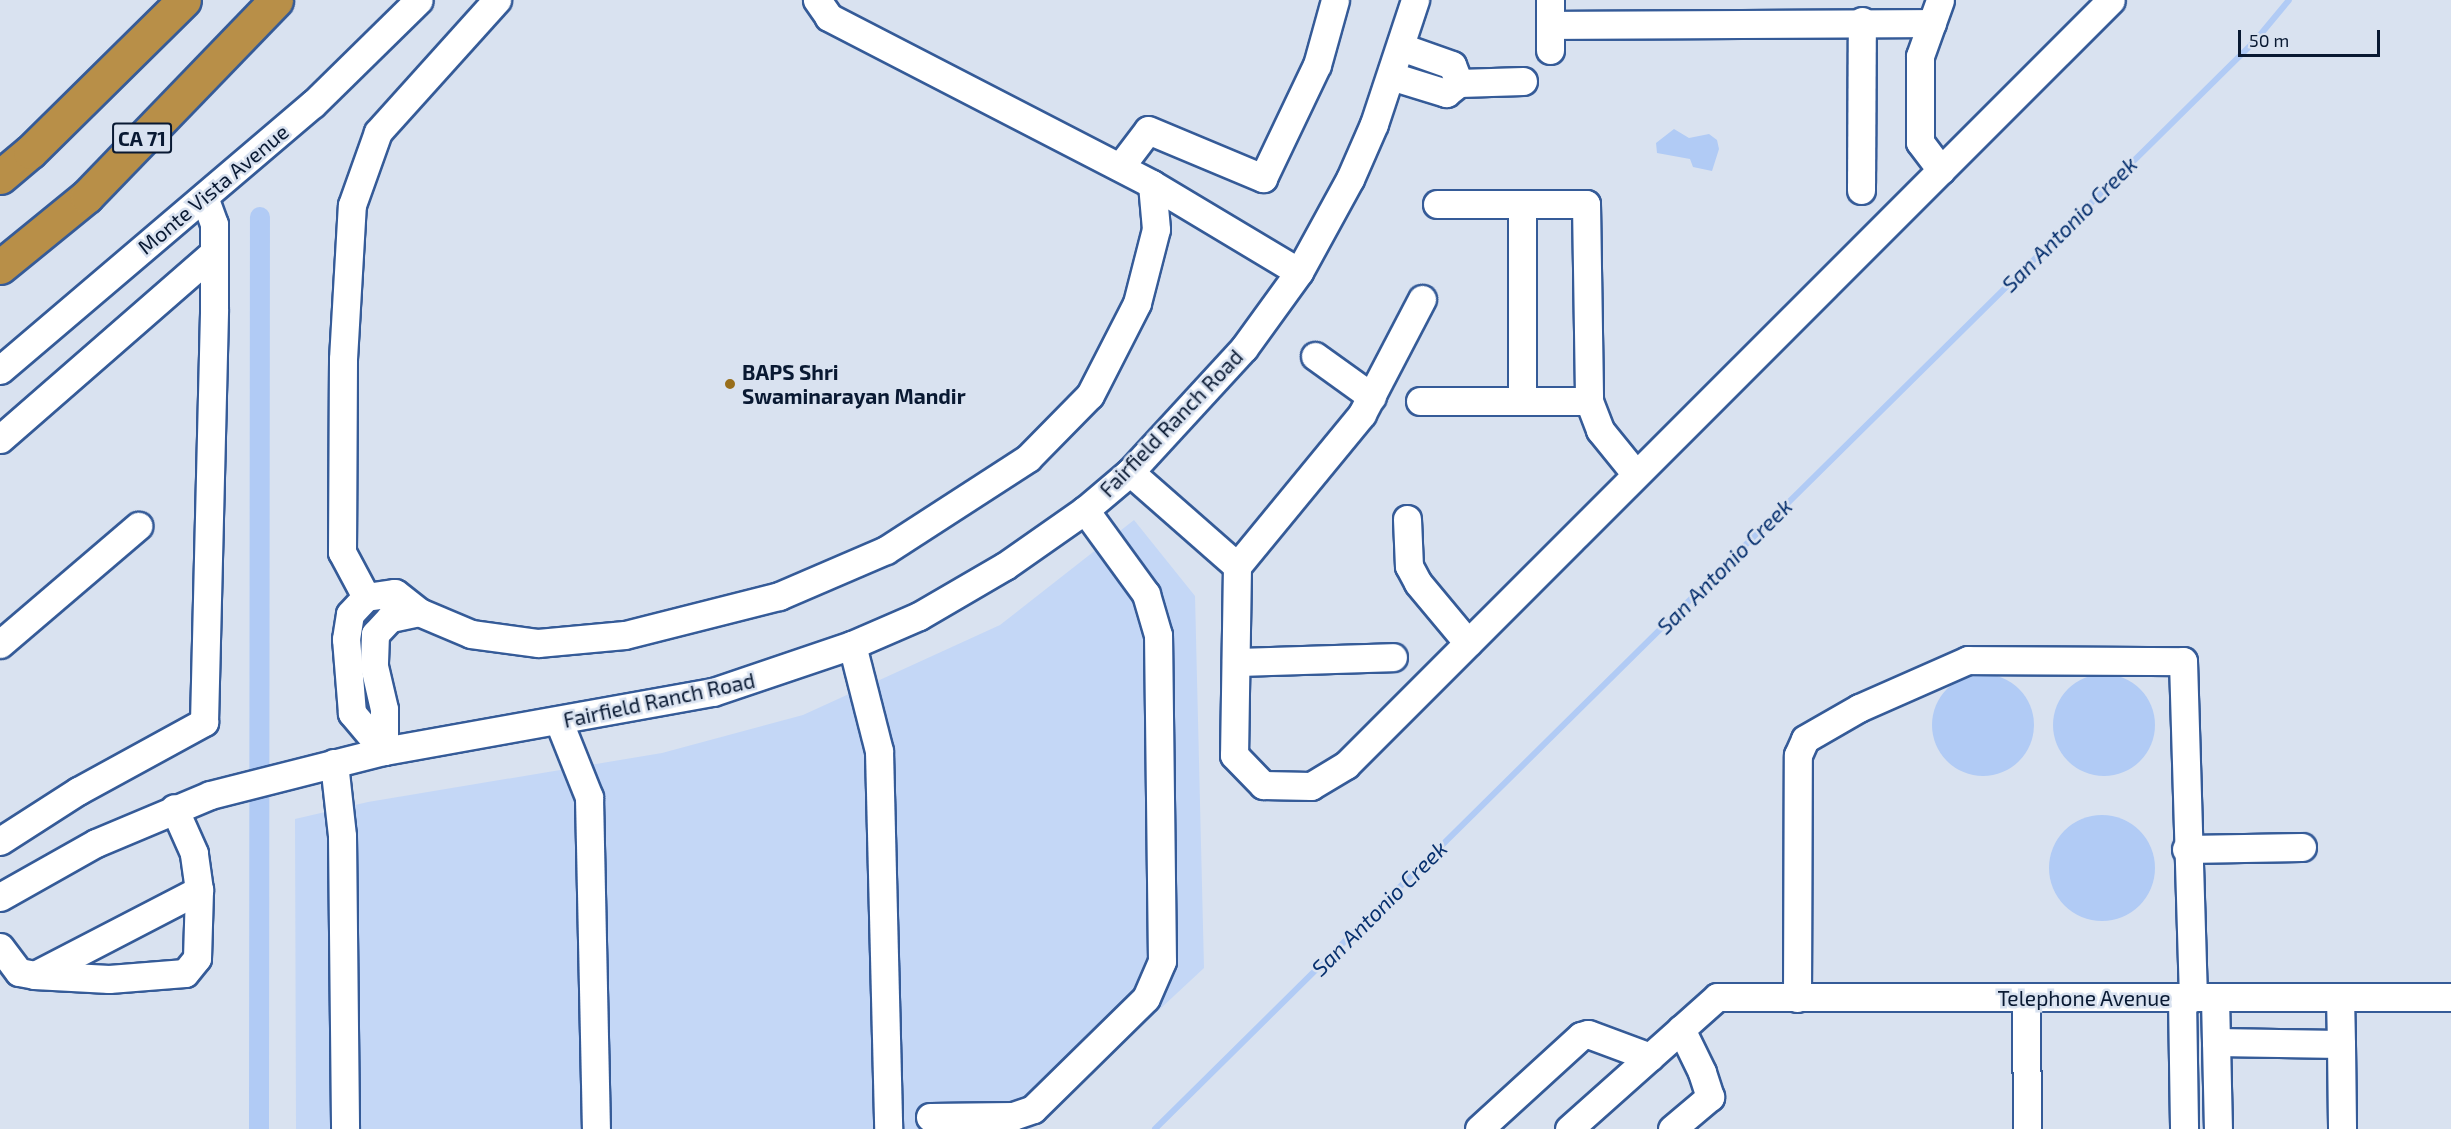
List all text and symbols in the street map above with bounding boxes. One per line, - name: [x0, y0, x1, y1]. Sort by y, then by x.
- scale bar: [2241, 18, 2384, 56]
- text: 50 m: [2249, 29, 2289, 51]
- street label: Monte Vista Avenue: [132, 118, 294, 260]
- road number: CA 71: [110, 121, 174, 155]
- water label: San Antonio Creek: [1996, 151, 2142, 297]
- street label: Fairfield Ranch Road: [1094, 344, 1248, 502]
- place label: BAPS Shri Swaminarayan Mandir: [742, 359, 966, 409]
- marker: BAPS Shri Swaminarayan Mandir: [723, 377, 737, 391]
- water label: San Antonio Creek: [1651, 493, 1797, 639]
- street label: Fairfield Ranch Road: [561, 667, 757, 733]
- water label: San Antonio Creek: [1306, 835, 1452, 981]
- street label: Telephone Avenue: [1997, 985, 2171, 1011]

